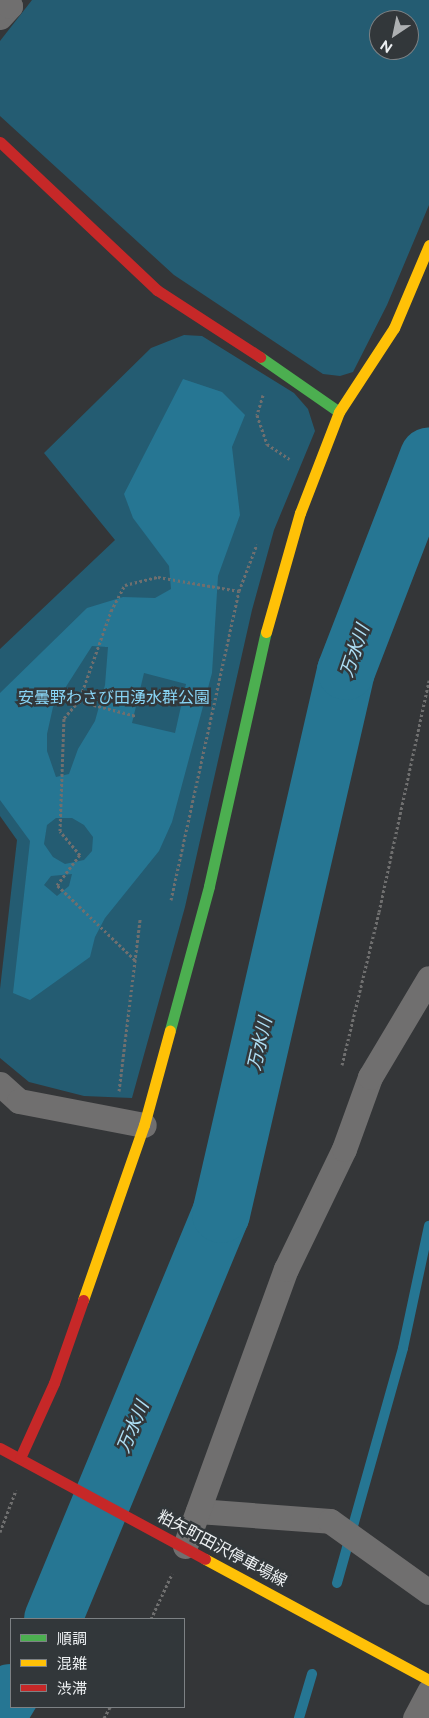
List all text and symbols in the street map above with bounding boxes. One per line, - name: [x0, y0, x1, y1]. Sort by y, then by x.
- north arrow: [369, 10, 419, 60]
- text: N: [377, 37, 395, 56]
- water label: 万水川: [336, 622, 374, 680]
- park label: 安曇野わさび田湧水群公園: [18, 688, 210, 708]
- water label: 万水川: [243, 1015, 277, 1073]
- water label: 万水川: [113, 1398, 153, 1456]
- street label: 粕矢町田沢停車場線: [154, 1507, 290, 1591]
- legend: [10, 1618, 185, 1708]
- text: 順調: [57, 1630, 87, 1648]
- text: 混雑: [57, 1655, 87, 1673]
- text: 渋滞: [57, 1680, 87, 1698]

